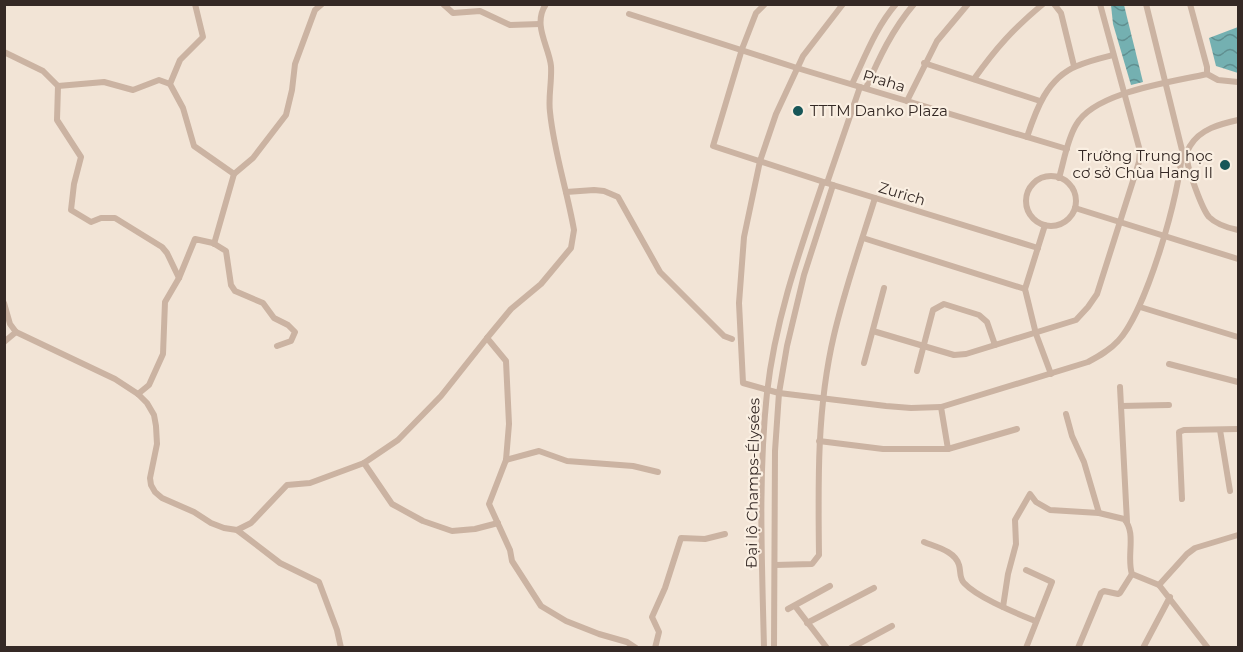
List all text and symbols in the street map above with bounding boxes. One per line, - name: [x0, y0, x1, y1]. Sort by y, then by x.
- street label: Praha: [860, 65, 908, 96]
- place label: TTTM Danko Plaza: [810, 101, 948, 120]
- marker: TTTM Danko Plaza: [791, 104, 805, 118]
- place label: Trường Trung học cơ sở Chùa Hang II: [1073, 146, 1213, 182]
- marker: Trường Trung học cơ sở Chùa Hang II: [1218, 158, 1232, 172]
- street label: Zurich: [876, 177, 928, 210]
- street label: Đại lộ Champs-Élysées: [742, 398, 763, 568]

